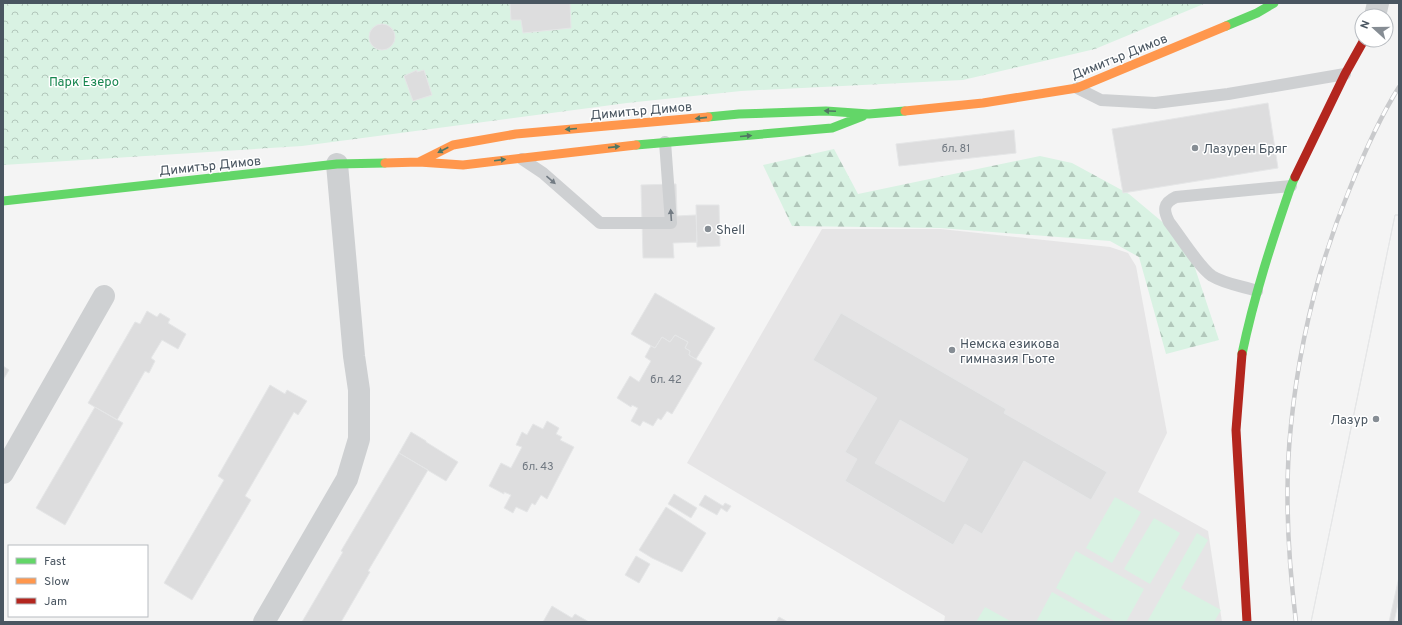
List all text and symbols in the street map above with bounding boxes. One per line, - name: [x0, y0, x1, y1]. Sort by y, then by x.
- north arrow: [1354, 8, 1394, 48]
- text: N: [1358, 19, 1374, 31]
- street label: Димитър Димов: [1069, 31, 1170, 84]
- park label: Парк Езеро: [49, 75, 119, 91]
- street label: Димитър Димов: [589, 100, 693, 124]
- one-way arrow: [824, 108, 836, 115]
- one-way arrow: [695, 115, 707, 121]
- one-way arrow: [565, 125, 577, 132]
- one-way arrow: [740, 132, 752, 139]
- house number: бл. 81: [942, 142, 970, 156]
- place label: Лазурен Бряг: [1203, 142, 1288, 158]
- marker: Лазурен Бряг: [1190, 143, 1200, 153]
- one-way arrow: [608, 144, 620, 151]
- one-way arrow: [438, 146, 449, 153]
- street label: Димитър Димов: [158, 154, 262, 180]
- one-way arrow: [494, 157, 506, 163]
- one-way arrow: [546, 175, 556, 184]
- one-way arrow: [667, 209, 674, 221]
- place label: Shell: [716, 223, 745, 239]
- marker: Shell: [703, 224, 713, 234]
- place label: Немска езикова гимназия Гьоте: [960, 337, 1059, 368]
- marker: Немска езикова гимназия Гьоте: [947, 345, 957, 355]
- house number: бл. 42: [650, 373, 682, 387]
- place label: Лазур: [1330, 413, 1368, 429]
- marker: Лазур: [1371, 414, 1381, 424]
- house number: бл. 43: [522, 460, 554, 474]
- legend: [8, 545, 148, 617]
- text: Fast: [44, 554, 66, 570]
- text: Slow: [44, 574, 70, 590]
- text: Jam: [44, 594, 67, 610]

